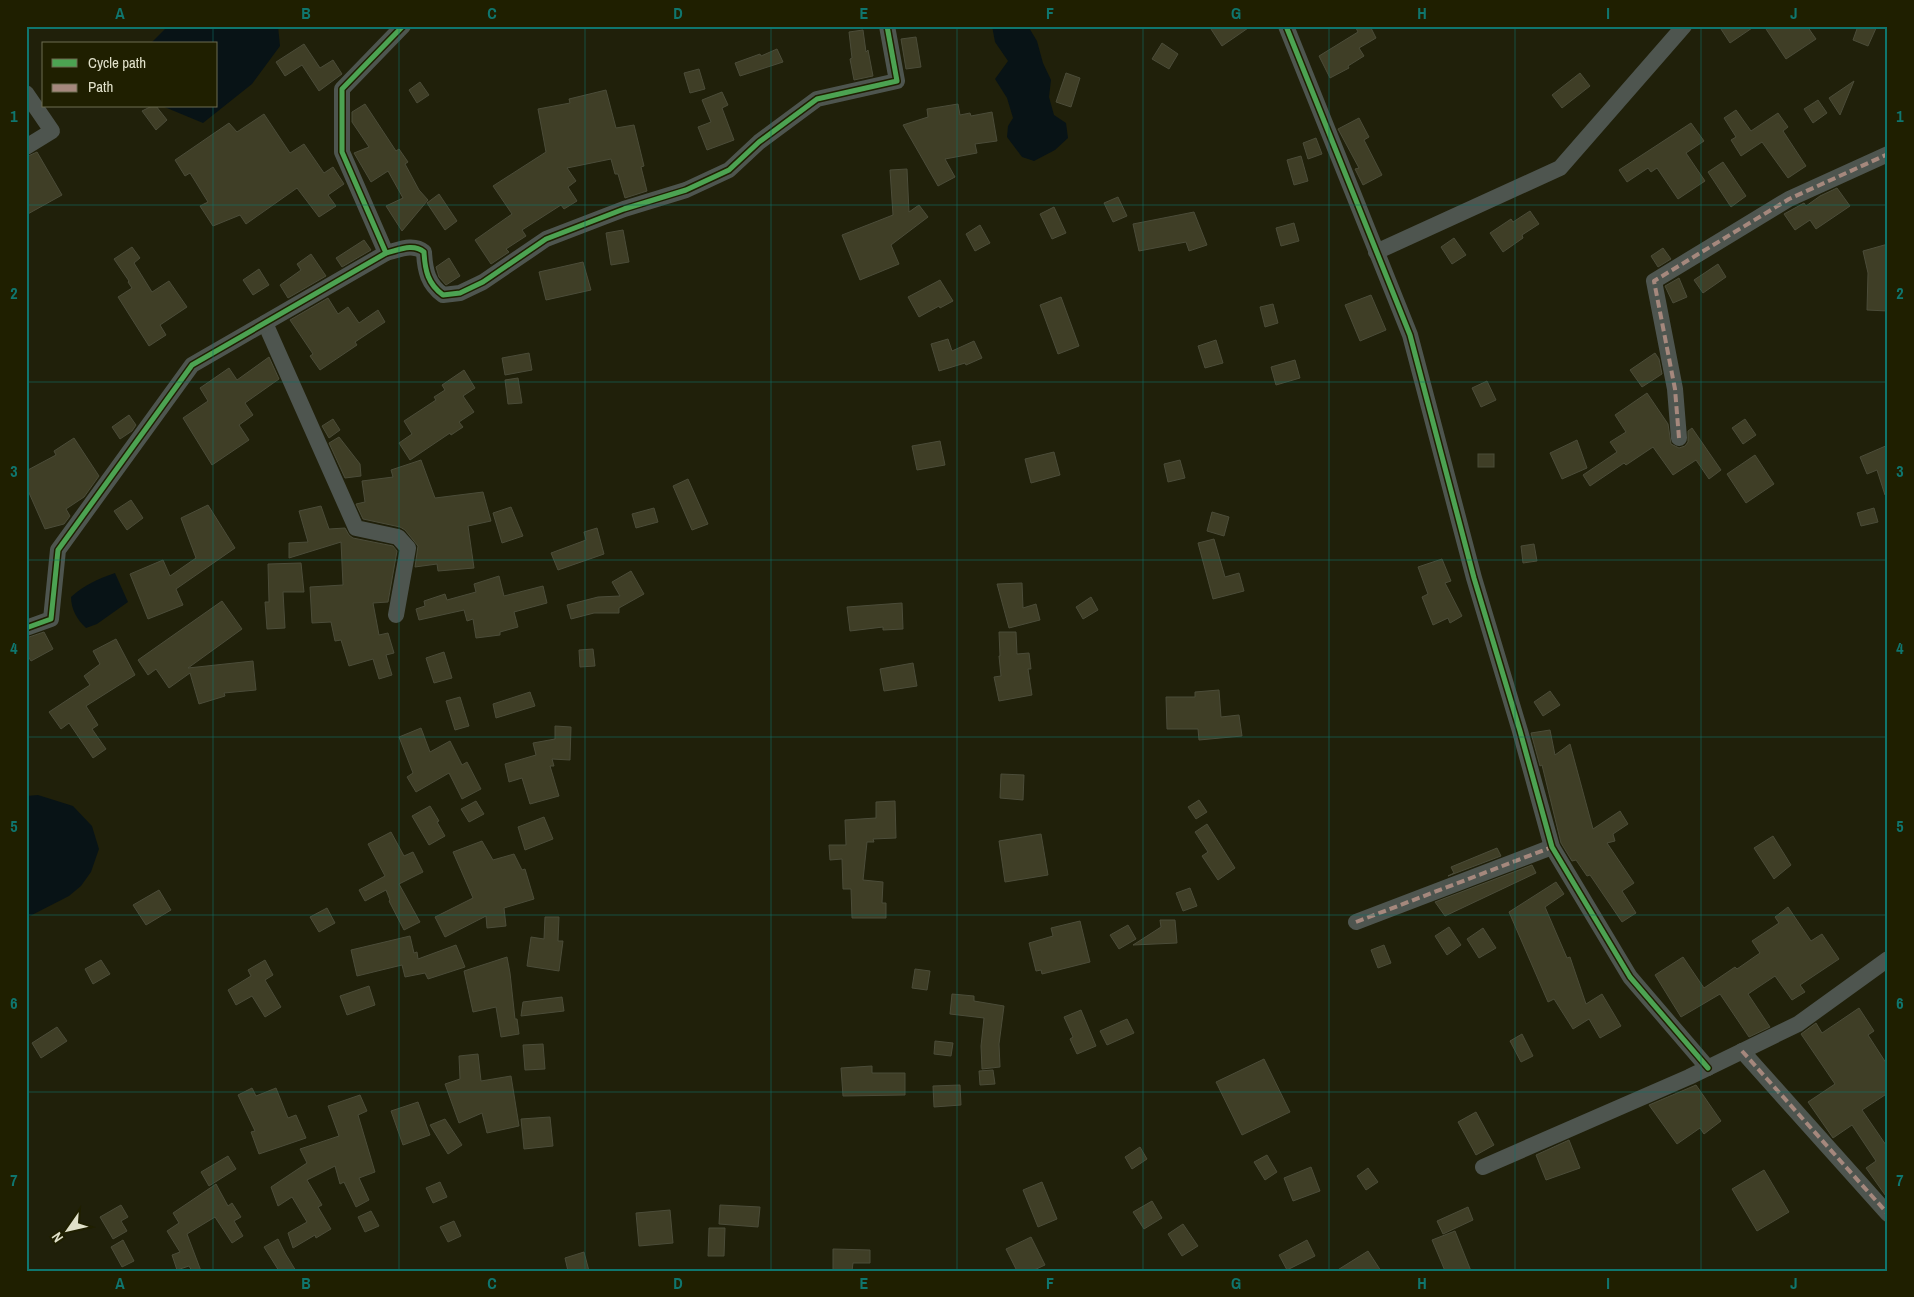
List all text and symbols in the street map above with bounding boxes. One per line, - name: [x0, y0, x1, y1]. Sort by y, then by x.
- text: A: [115, 2, 125, 24]
- text: B: [301, 2, 311, 24]
- text: C: [487, 2, 497, 24]
- text: D: [673, 2, 683, 24]
- text: E: [860, 2, 869, 24]
- text: F: [1046, 2, 1054, 24]
- text: G: [1231, 2, 1241, 24]
- text: H: [1417, 2, 1427, 24]
- text: I: [1606, 2, 1610, 24]
- text: J: [1790, 2, 1798, 24]
- legend: [42, 42, 218, 108]
- text: Cycle path: [88, 52, 146, 73]
- text: Path: [88, 76, 113, 97]
- text: 1: [10, 105, 18, 127]
- text: 1: [1896, 105, 1904, 127]
- text: 2: [10, 282, 18, 304]
- text: 2: [1896, 282, 1904, 304]
- text: 3: [10, 460, 18, 482]
- text: 3: [1896, 460, 1904, 482]
- text: 4: [10, 637, 18, 659]
- text: 4: [1896, 637, 1904, 659]
- text: 5: [10, 815, 18, 837]
- text: 5: [1896, 815, 1904, 837]
- text: 6: [10, 992, 18, 1014]
- text: 6: [1896, 992, 1904, 1014]
- text: 7: [10, 1169, 18, 1191]
- text: 7: [1896, 1169, 1904, 1191]
- north arrow: [42, 1204, 92, 1254]
- text: N: [47, 1229, 67, 1246]
- text: A: [115, 1272, 125, 1294]
- text: B: [301, 1272, 311, 1294]
- text: C: [487, 1272, 497, 1294]
- text: D: [673, 1272, 683, 1294]
- text: E: [860, 1272, 869, 1294]
- text: F: [1046, 1272, 1054, 1294]
- text: G: [1231, 1272, 1241, 1294]
- text: H: [1417, 1272, 1427, 1294]
- text: I: [1606, 1272, 1610, 1294]
- text: J: [1790, 1272, 1798, 1294]

